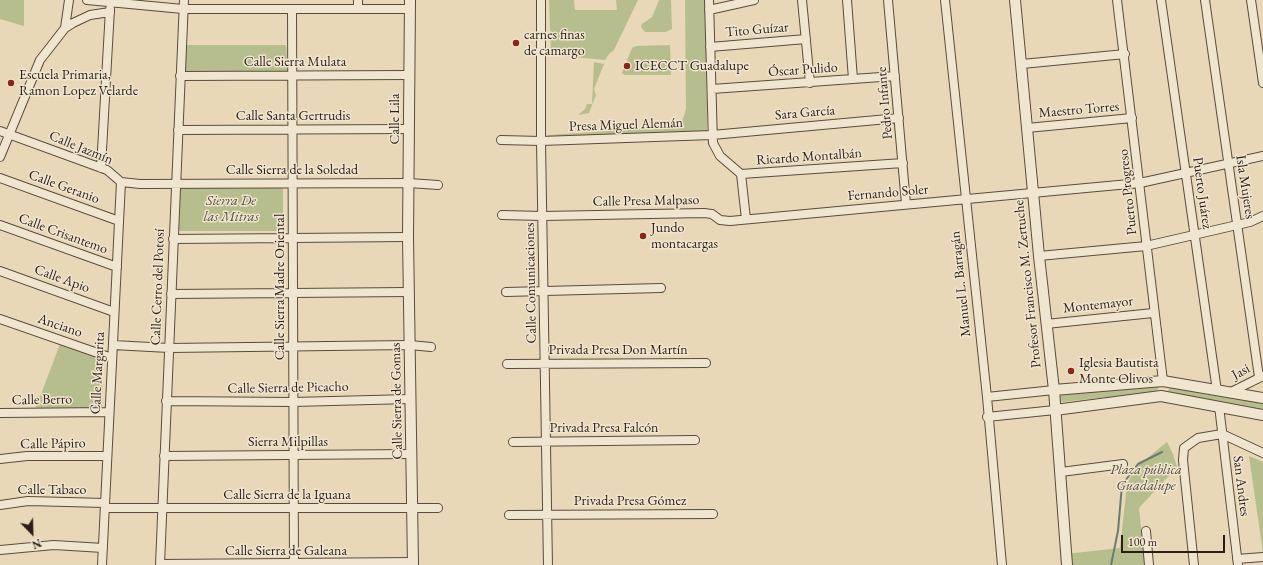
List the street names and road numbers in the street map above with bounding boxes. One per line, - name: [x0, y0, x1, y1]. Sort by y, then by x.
- street label: Tito Guízar: [725, 19, 789, 41]
- street label: Calle Sierra Mulata: [244, 54, 346, 70]
- street label: Óscar Pulido: [768, 59, 838, 81]
- street label: Pedro Infante: [873, 66, 897, 140]
- street label: Calle Lila: [387, 93, 403, 145]
- street label: Maestro Torres: [1038, 98, 1120, 122]
- street label: Sara García: [774, 102, 836, 124]
- street label: Calle Santa Gertrudis: [236, 108, 350, 124]
- street label: Presa Miguel Alemán: [569, 115, 683, 135]
- street label: Calle Jazmín: [47, 128, 115, 168]
- street label: Ricardo Montalbán: [756, 145, 862, 169]
- street label: Puerto Progreso: [1115, 148, 1141, 236]
- street label: Isla Mujeres: [1232, 154, 1258, 220]
- street label: Puerto Juárez: [1189, 156, 1215, 230]
- street label: Calle Sierra de la Soledad: [226, 162, 358, 178]
- street label: Calle Geranio: [26, 166, 102, 208]
- street label: Fernando Soler: [847, 181, 929, 205]
- street label: Calle Presa Malpaso: [593, 192, 699, 210]
- street label: Profesor Francisco M. Zertuche: [1011, 199, 1045, 369]
- street label: Calle Crisantemo: [16, 210, 110, 258]
- street label: Calle Sierra Madre Oriental: [272, 214, 288, 360]
- street label: Calle Comunicaciones: [522, 222, 540, 344]
- street label: Calle Cerro del Potosí: [148, 228, 168, 346]
- street label: Manuel L. Barragán: [947, 230, 975, 338]
- street label: Calle Apio: [32, 261, 92, 297]
- street label: Montemayor: [1062, 293, 1134, 317]
- street label: Anciano: [35, 311, 85, 341]
- street label: Calle Margarita: [87, 331, 109, 415]
- street label: Calle Sierra de Gomas: [388, 342, 406, 460]
- street label: Privada Presa Don Martín: [548, 342, 688, 358]
- street label: Jasi: [1229, 360, 1253, 384]
- street label: Calle Sierra de Picacho: [227, 379, 349, 397]
- street label: Calle Berro: [12, 391, 72, 409]
- street label: Privada Presa Falcón: [549, 420, 659, 436]
- street label: Sierra Milpillas: [248, 434, 328, 450]
- street label: Calle Pápiro: [20, 435, 86, 453]
- street label: San Andres: [1229, 455, 1253, 517]
- street label: Calle Tabaco: [18, 482, 86, 498]
- street label: Calle Sierra de la Iguana: [223, 487, 351, 503]
- street label: Privada Presa Gómez: [574, 493, 686, 509]
- street label: Calle Sierra de Galeana: [225, 543, 347, 559]

